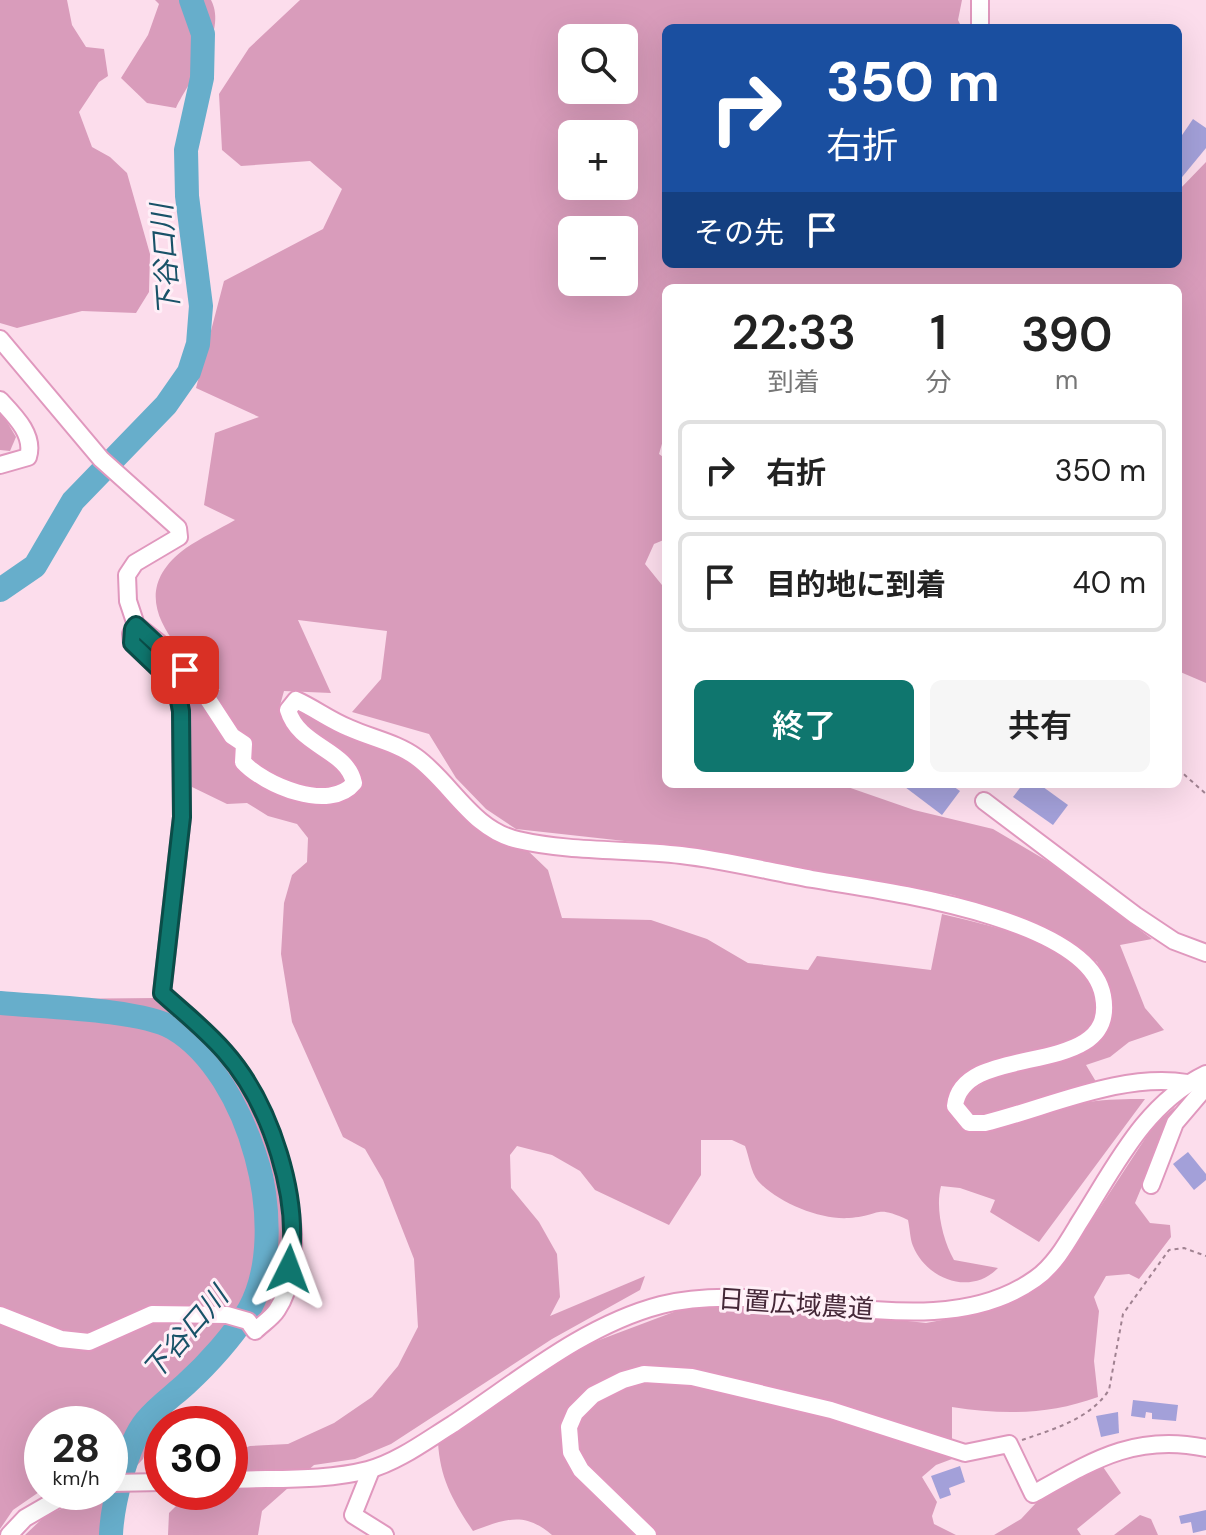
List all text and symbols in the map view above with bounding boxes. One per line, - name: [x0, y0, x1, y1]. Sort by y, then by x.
- map controls: [558, 24, 638, 296]
- button: search: [558, 24, 638, 104]
- text: 350 m: [826, 45, 1000, 118]
- icon: right: [694, 56, 798, 160]
- button: +: [558, 120, 638, 200]
- text: 右折: [826, 122, 898, 169]
- water label: 下谷口川: [143, 200, 188, 317]
- icon: arrive: [800, 208, 844, 252]
- text: その先: [694, 213, 784, 252]
- button: −: [558, 216, 638, 296]
- text: 22:33: [732, 301, 856, 364]
- text: 1: [930, 301, 947, 364]
- text: 390: [1021, 303, 1112, 366]
- text: m: [1055, 363, 1078, 397]
- text: 到着: [768, 365, 820, 399]
- text: 分: [925, 365, 951, 399]
- icon: right: [698, 448, 742, 492]
- text: 350 m: [1055, 451, 1146, 490]
- text: 右折: [766, 453, 826, 492]
- icon: arrive: [698, 560, 742, 604]
- text: 40 m: [1073, 563, 1146, 602]
- text: 目的地に到着: [766, 565, 946, 604]
- pin: [151, 636, 219, 704]
- icon: arrive: [163, 648, 207, 692]
- button: 終了: [694, 680, 914, 772]
- button: 共有: [930, 680, 1150, 772]
- position arrow: [247, 1227, 331, 1311]
- water label: 下谷口川: [135, 1277, 238, 1388]
- street label: 日置広域農道: [717, 1282, 875, 1326]
- speed limit sign: 30: [144, 1406, 248, 1510]
- text: 28: [52, 1422, 100, 1474]
- text: km/h: [52, 1465, 100, 1491]

